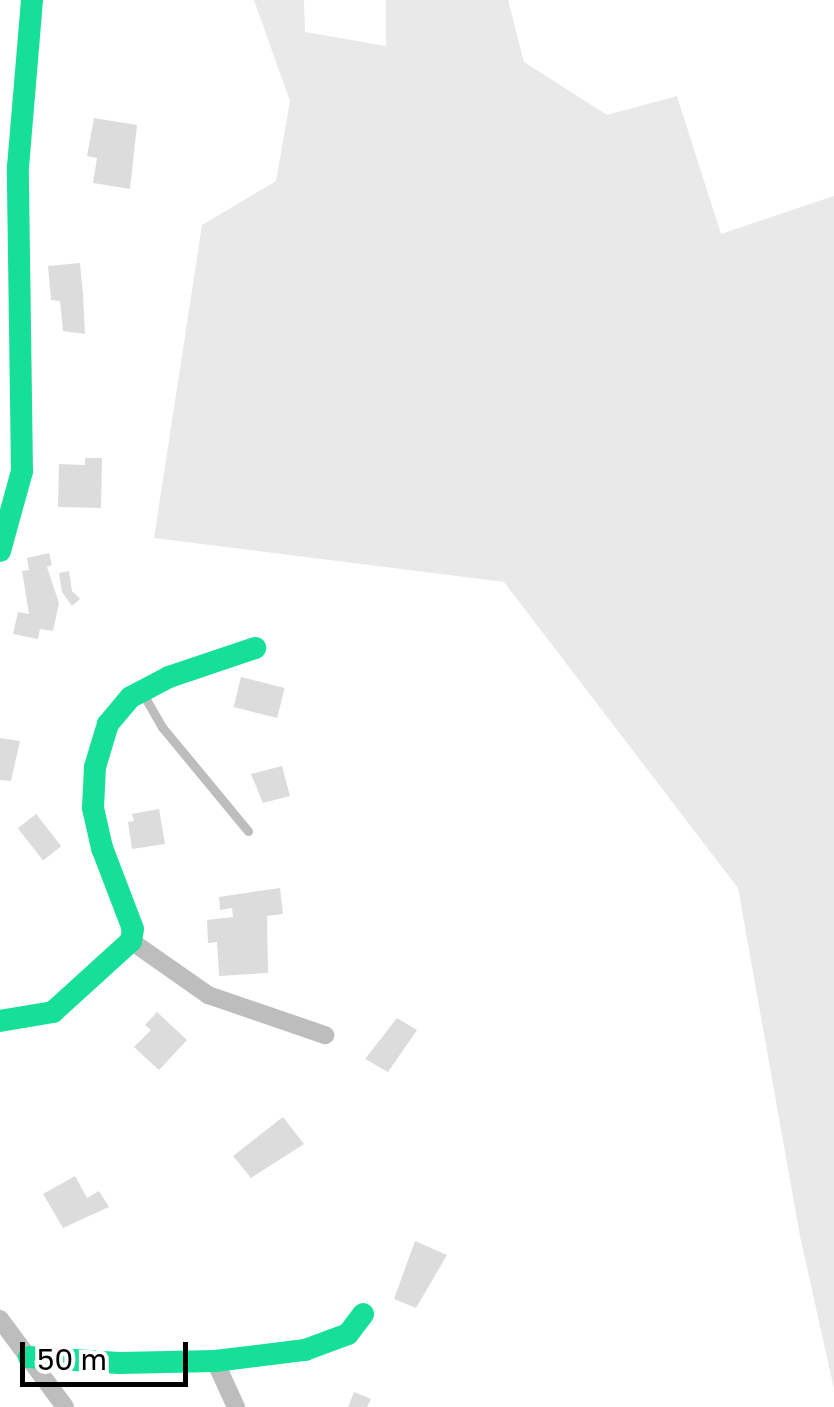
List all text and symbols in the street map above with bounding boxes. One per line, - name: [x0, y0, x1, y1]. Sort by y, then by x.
- scale bar: [25, 1322, 192, 1384]
- text: 50 m: [37, 1341, 107, 1377]

